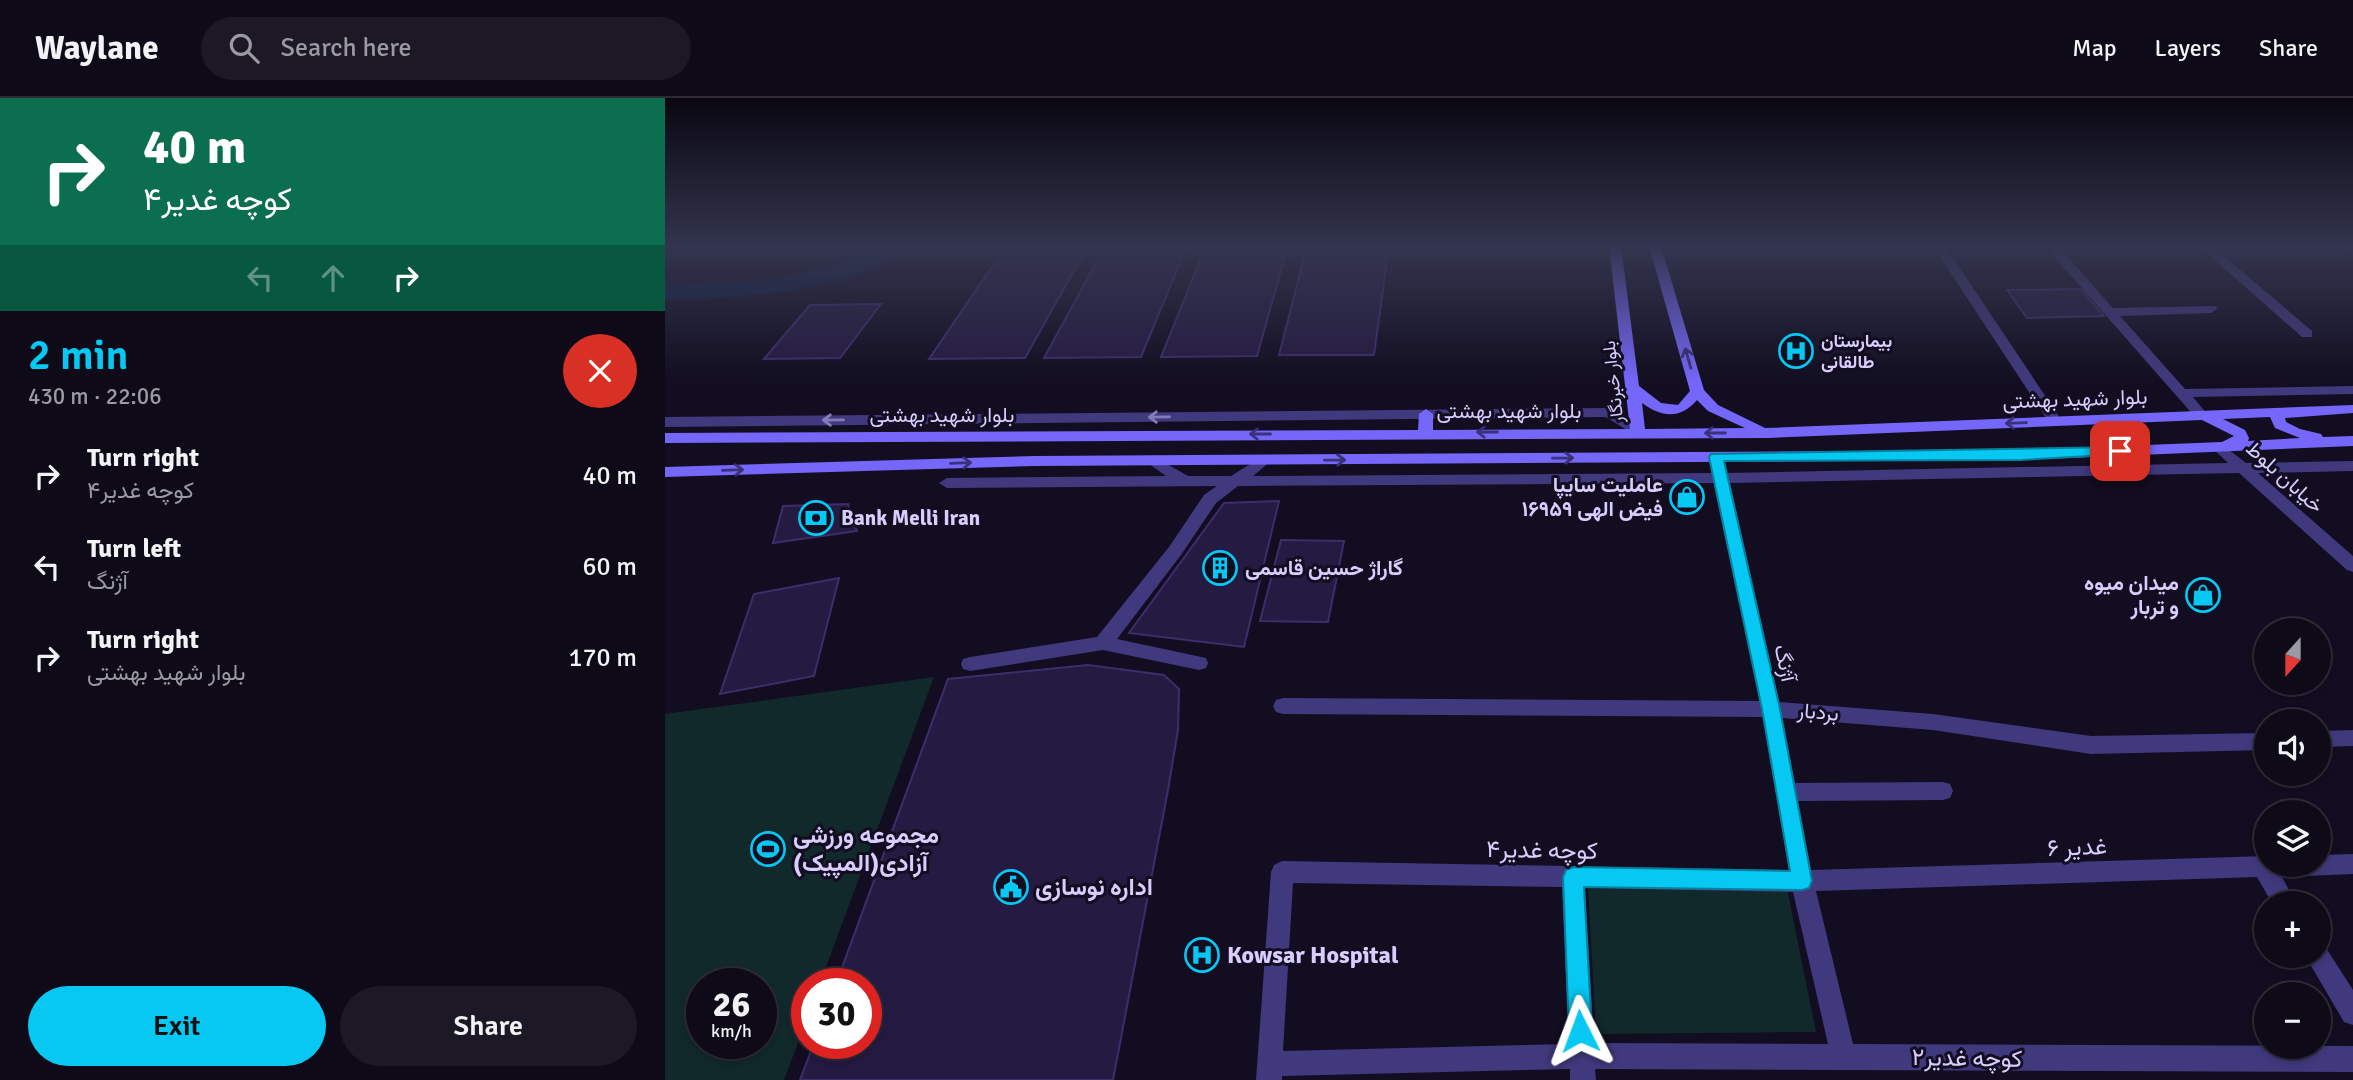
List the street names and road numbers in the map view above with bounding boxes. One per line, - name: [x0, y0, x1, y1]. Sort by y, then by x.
- street label: بلوار خبرنگار: [1598, 340, 1628, 425]
- street label: بلوار شهید بهشتی: [2002, 383, 2148, 415]
- street label: بلوار شهید بهشتی: [1437, 398, 1581, 424]
- street label: بلوار شهید بهشتی: [870, 402, 1014, 428]
- street label: خیابان بلوط: [2241, 435, 2329, 519]
- street label: آژنگ: [1768, 642, 1802, 686]
- street label: بردبار: [1795, 697, 1840, 727]
- street label: غدیر ۶: [2047, 831, 2107, 863]
- street label: کوچه غدیر۴: [1486, 834, 1598, 867]
- street label: کوچه غدیر۲: [1911, 1042, 2023, 1075]

